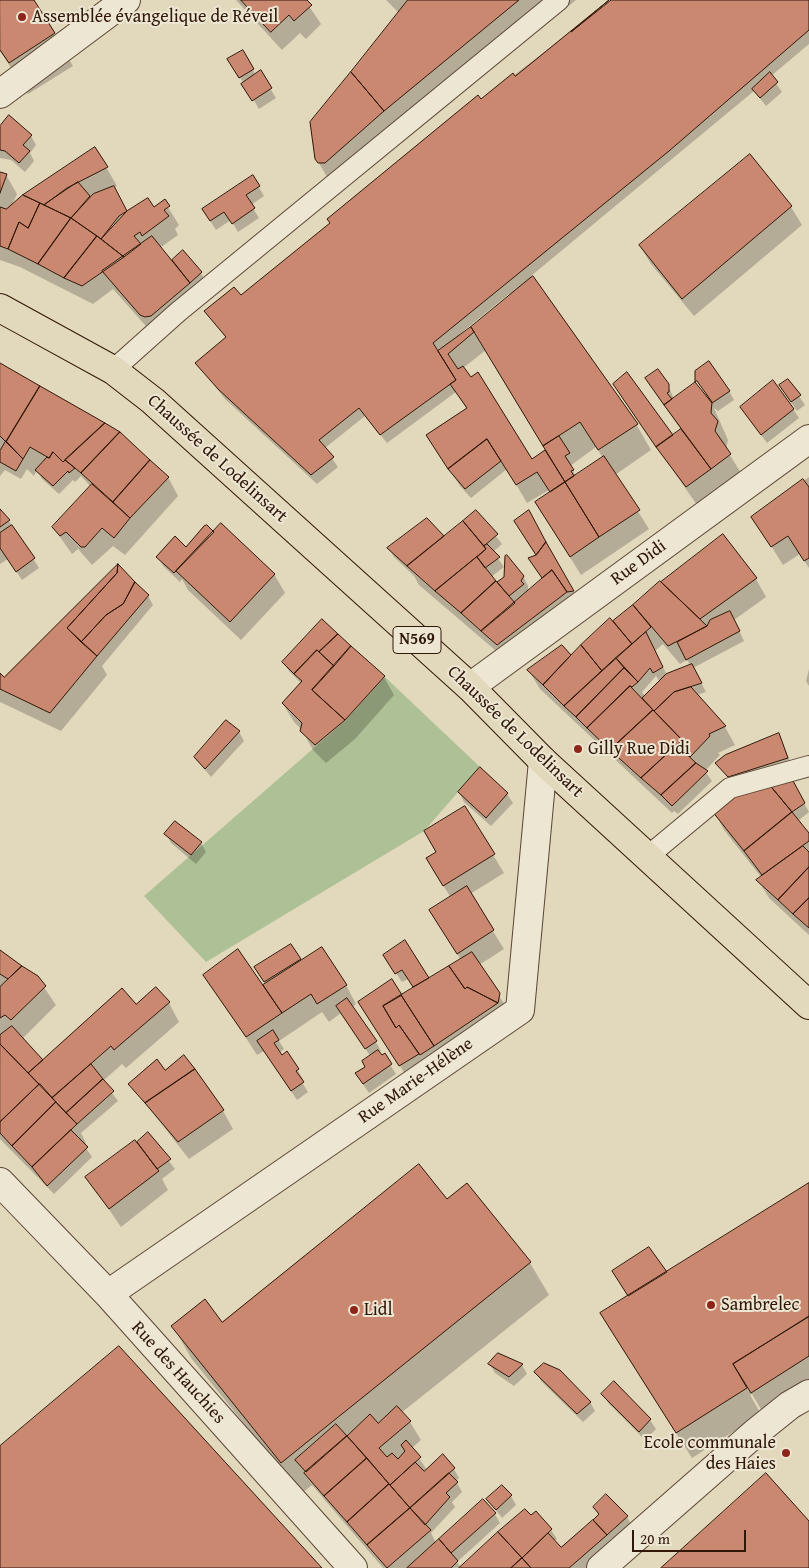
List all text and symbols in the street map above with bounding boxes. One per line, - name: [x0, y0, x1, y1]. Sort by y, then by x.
- place label: Assemblée évangelique de Réveil: [32, 6, 278, 28]
- marker: Assemblée évangelique de Réveil: [16, 11, 28, 23]
- street label: Chaussée de Lodelinsart: [143, 390, 291, 528]
- street label: Rue Didi: [607, 536, 671, 590]
- road number: N569: [393, 626, 441, 654]
- street label: Chaussée de Lodelinsart: [442, 661, 588, 803]
- place label: Gilly Rue Didi: [588, 738, 690, 760]
- marker: Gilly Rue Didi: [572, 743, 584, 755]
- street label: Rue Marie-Hélène: [354, 1033, 478, 1129]
- place label: Sambrelec: [721, 1294, 799, 1316]
- place label: Lidl: [364, 1299, 392, 1321]
- marker: Sambrelec: [705, 1299, 717, 1311]
- marker: Lidl: [348, 1304, 360, 1316]
- street label: Rue des Hauchies: [126, 1317, 230, 1429]
- place label: Ecole communale des Haies: [644, 1432, 776, 1475]
- marker: Ecole communale des Haies: [780, 1447, 792, 1459]
- scale bar: [634, 1520, 748, 1552]
- text: 20 m: [640, 1528, 670, 1549]

